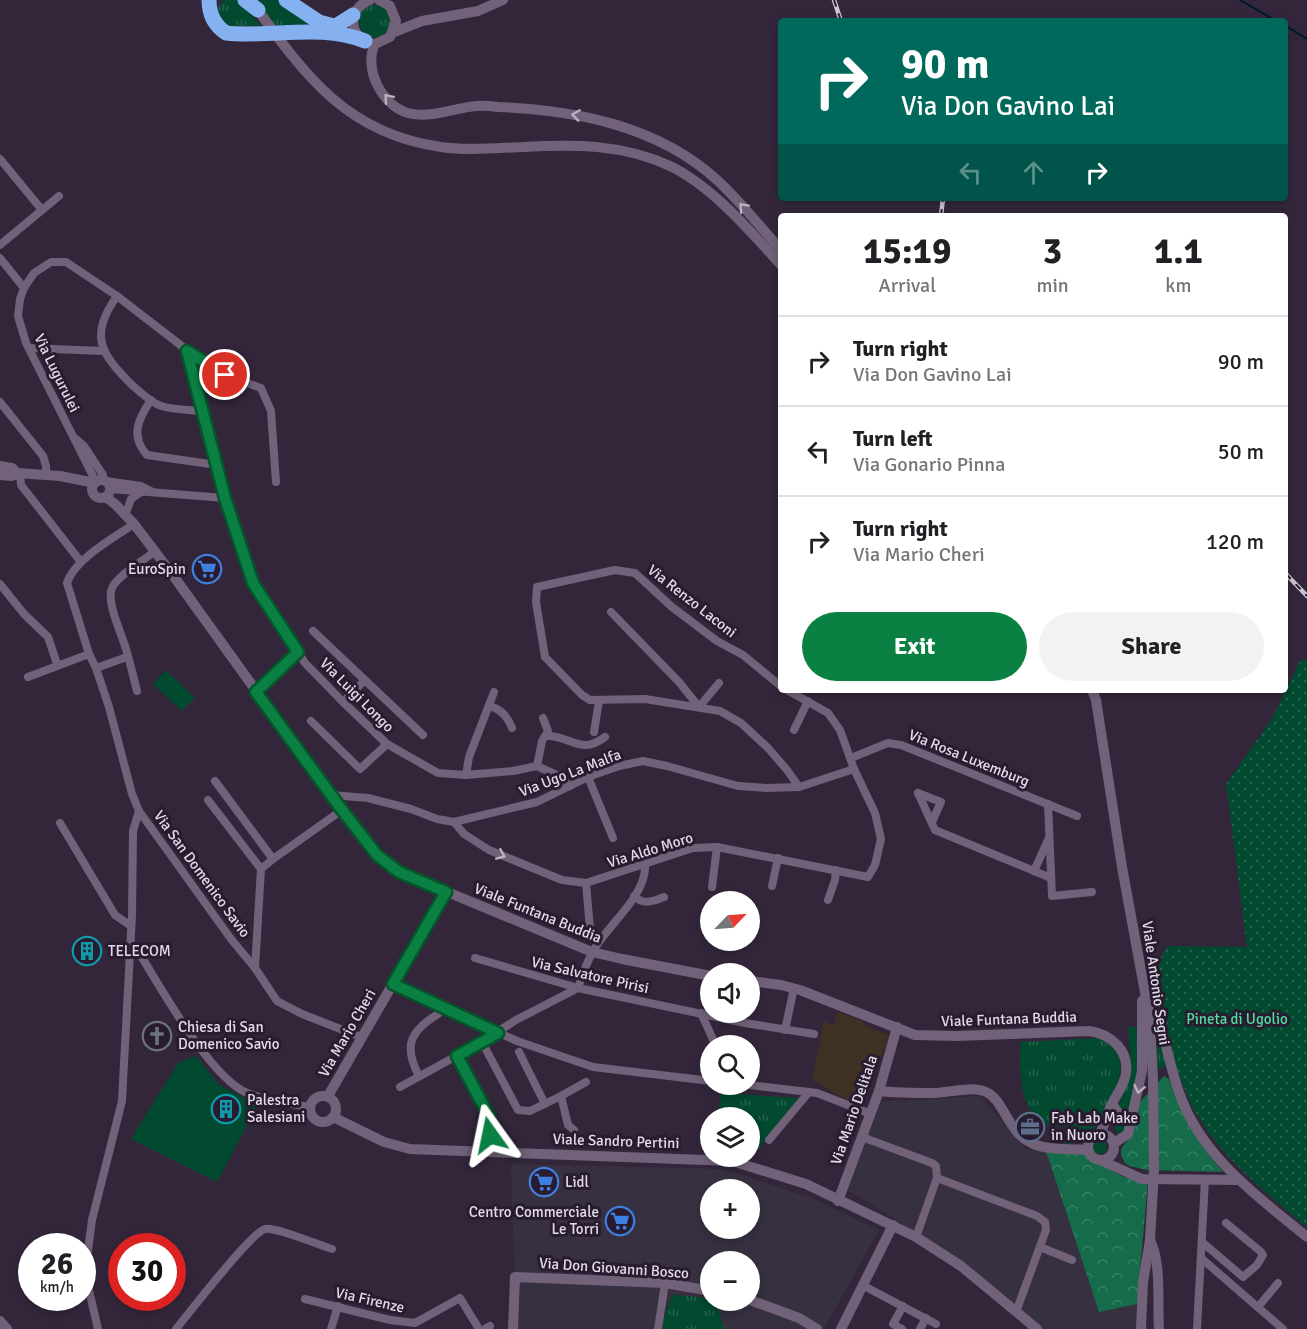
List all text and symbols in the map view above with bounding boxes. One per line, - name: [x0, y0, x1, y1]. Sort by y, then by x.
- text: 90 m: [901, 39, 990, 90]
- icon: right: [802, 42, 880, 120]
- text: Via Don Gavino Lai: [901, 90, 1115, 123]
- one-way arrow: [384, 94, 395, 105]
- one-way arrow: [571, 109, 581, 121]
- icon: left: [954, 156, 987, 189]
- icon: ahead: [1017, 156, 1050, 189]
- icon: right: [1080, 156, 1113, 189]
- one-way arrow: [739, 204, 750, 215]
- text: 15:19: [863, 229, 951, 274]
- text: 3: [1043, 229, 1062, 274]
- text: 1.1: [1154, 229, 1203, 274]
- text: Arrival: [878, 273, 936, 298]
- text: min: [1036, 273, 1069, 298]
- text: km: [1165, 273, 1191, 298]
- street label: Via Lugurulei: [30, 331, 84, 415]
- text: Turn right: [853, 335, 948, 362]
- icon: right: [802, 345, 835, 378]
- text: 90 m: [1218, 348, 1264, 375]
- pin: [199, 349, 250, 400]
- icon: arrive: [208, 358, 241, 391]
- text: Via Don Gavino Lai: [853, 362, 1012, 387]
- text: Turn left: [853, 425, 933, 452]
- icon: left: [802, 435, 835, 468]
- text: 50 m: [1218, 438, 1264, 465]
- text: Via Gonario Pinna: [853, 452, 1005, 477]
- text: Turn right: [853, 515, 948, 542]
- icon: right: [802, 525, 835, 558]
- text: 120 m: [1206, 528, 1264, 555]
- text: Via Mario Cheri: [853, 542, 985, 567]
- supermarket icon: EuroSpin: [191, 553, 223, 585]
- place label: EuroSpin: [128, 560, 186, 578]
- street label: Via Renzo Laconi: [644, 561, 740, 641]
- button: Exit: [802, 612, 1027, 681]
- button: Share: [1039, 612, 1264, 681]
- street label: Via Luigi Longo: [316, 654, 398, 736]
- street label: Via Rosa Luxemburg: [906, 726, 1032, 791]
- street label: Via Ugo La Malfa: [516, 745, 624, 801]
- street label: Via San Domenico Savio: [150, 807, 254, 941]
- street label: Via Aldo Moro: [605, 828, 695, 872]
- one-way arrow: [495, 848, 506, 860]
- street label: Viale Funtana Buddia: [472, 879, 604, 947]
- north arrow: [700, 891, 760, 951]
- map controls: [700, 891, 760, 1311]
- street label: Viale Antonio Segni: [1138, 920, 1174, 1046]
- building icon: TELECOM: [71, 935, 103, 967]
- place label: TELECOM: [108, 942, 171, 960]
- street label: Via Salvatore Pirisi: [529, 953, 651, 997]
- button: sound: [700, 963, 760, 1023]
- street label: Via Mario Cheri: [314, 986, 380, 1080]
- street label: Viale Funtana Buddia: [941, 1008, 1077, 1030]
- park label: Pineta di Ugolio: [1186, 1010, 1288, 1028]
- place label: Chiesa di San Domenico Savio: [178, 1018, 280, 1053]
- church icon: Chiesa di San Domenico Savio: [141, 1020, 173, 1052]
- button: search: [700, 1035, 760, 1095]
- street label: Via Mario Delitala: [827, 1053, 881, 1167]
- one-way arrow: [1133, 1084, 1146, 1094]
- place label: Palestra Salesiani: [247, 1091, 305, 1126]
- building icon: Palestra Salesiani: [210, 1093, 242, 1125]
- position arrow: [458, 1103, 522, 1167]
- button: layers: [700, 1107, 760, 1167]
- place label: Fab Lab Make in Nuoro: [1051, 1109, 1138, 1144]
- office icon: Fab Lab Make in Nuoro: [1014, 1111, 1046, 1143]
- street label: Viale Sandro Pertini: [552, 1130, 680, 1152]
- supermarket icon: Lidl: [528, 1166, 560, 1198]
- place label: Lidl: [565, 1173, 589, 1191]
- button: +: [700, 1179, 760, 1239]
- place label: Centro Commerciale Le Torri: [469, 1203, 599, 1238]
- supermarket icon: Centro Commerciale Le Torri: [604, 1205, 636, 1237]
- speed limit sign: 30: [108, 1233, 186, 1311]
- text: 26: [41, 1246, 73, 1283]
- button: −: [700, 1251, 760, 1311]
- street label: Via Don Giovanni Bosco: [538, 1254, 690, 1282]
- text: km/h: [40, 1278, 74, 1296]
- street label: Via Firenze: [334, 1283, 406, 1317]

